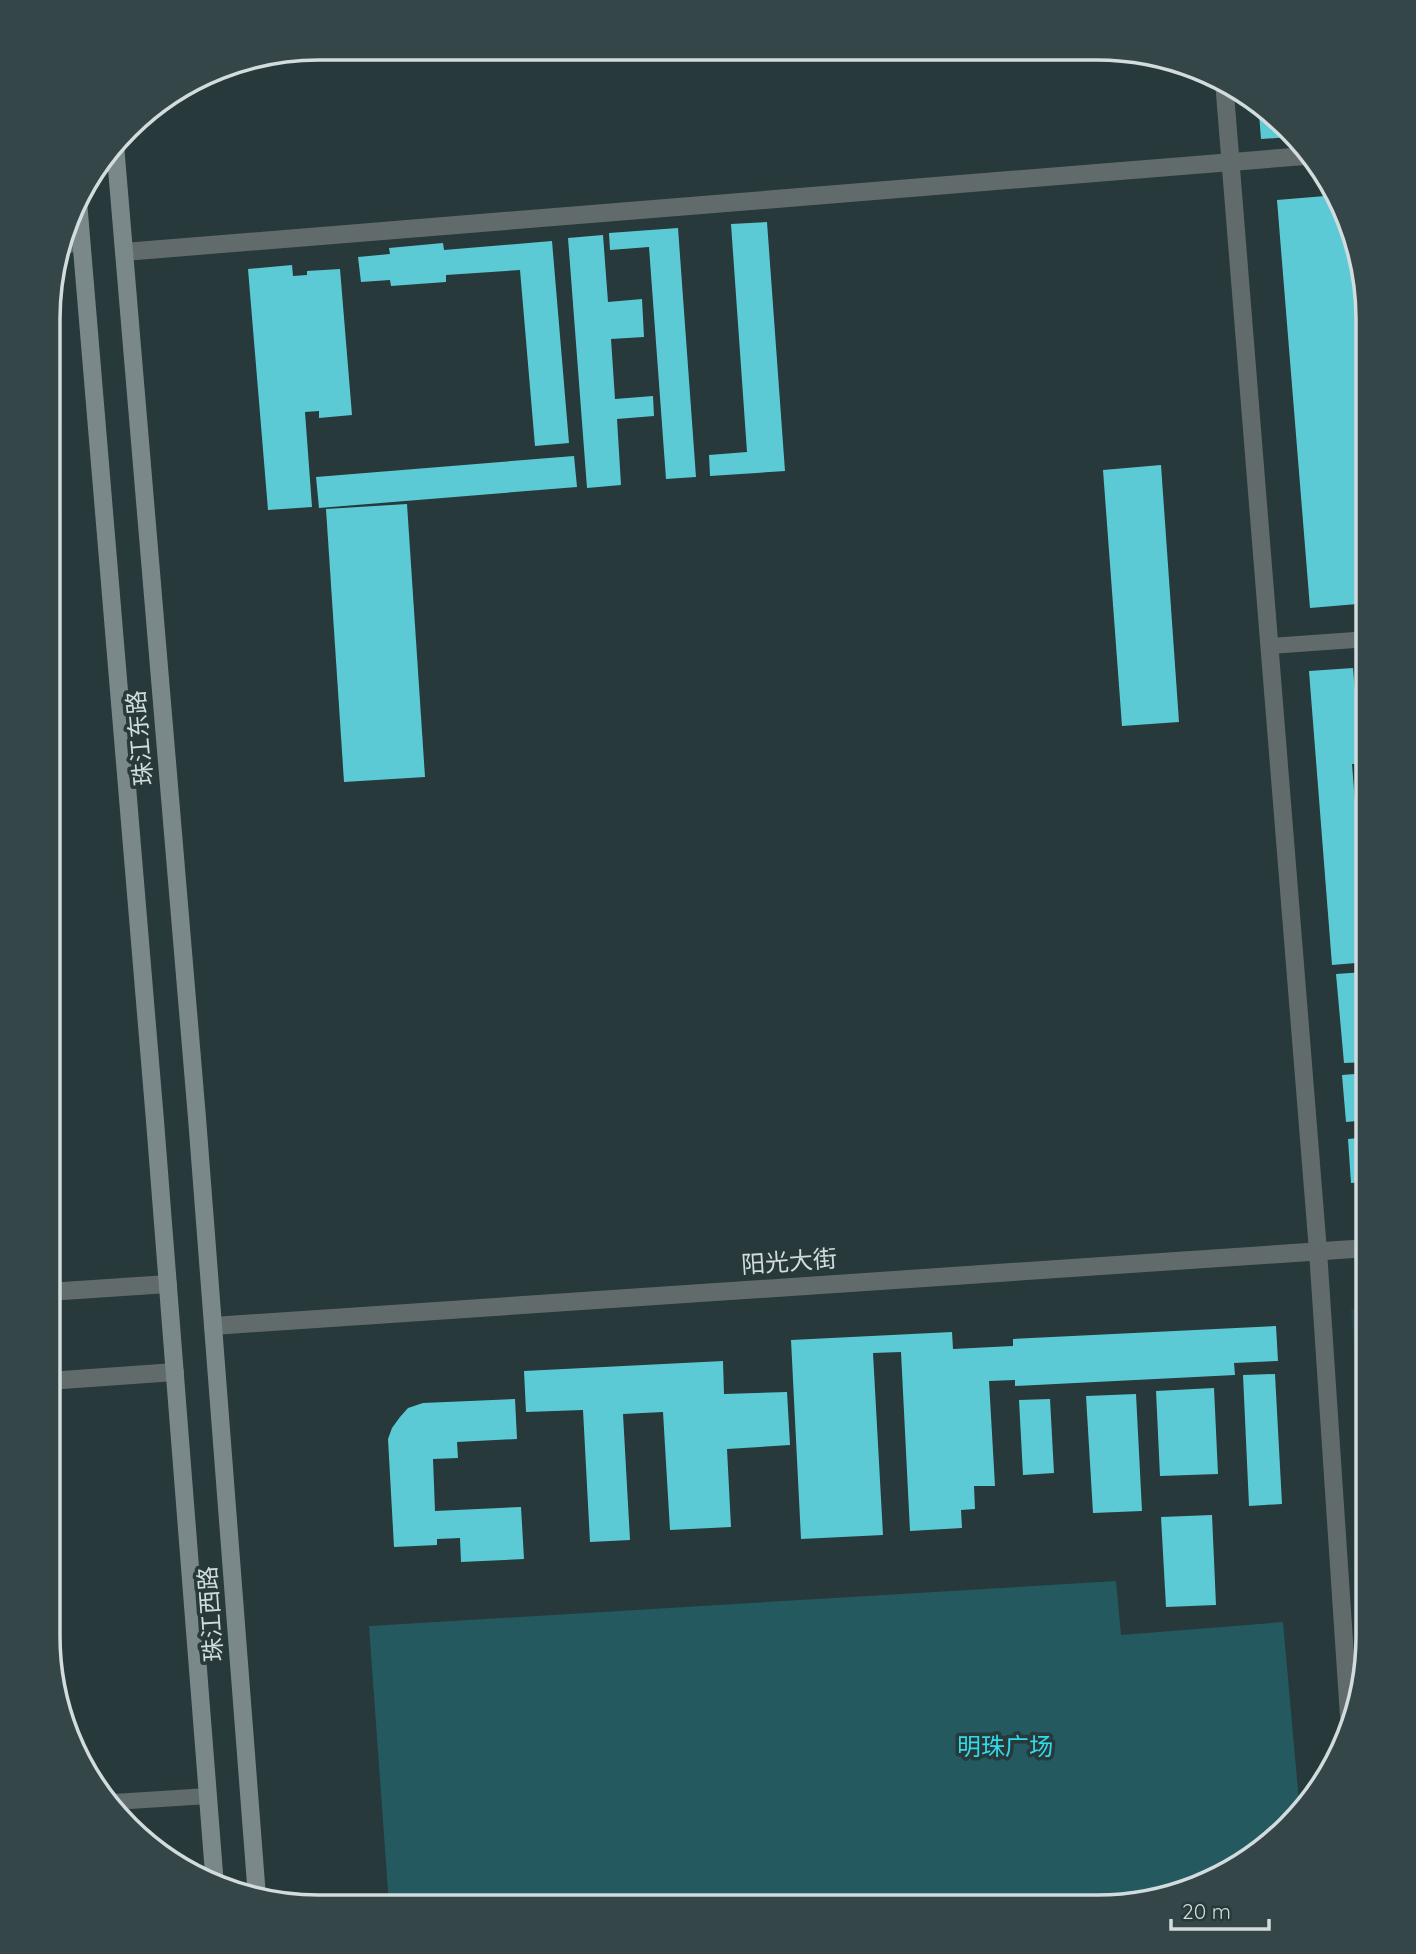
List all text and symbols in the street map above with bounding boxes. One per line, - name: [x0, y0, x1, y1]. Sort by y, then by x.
- street label: 珠江东路: [120, 689, 158, 787]
- street label: 阳光大街: [740, 1243, 838, 1279]
- street label: 珠江西路: [192, 1565, 228, 1663]
- park label: 明珠广场: [957, 1731, 1053, 1761]
- scale bar: [1171, 1888, 1269, 1932]
- text: 20 m: [1182, 1898, 1231, 1924]

